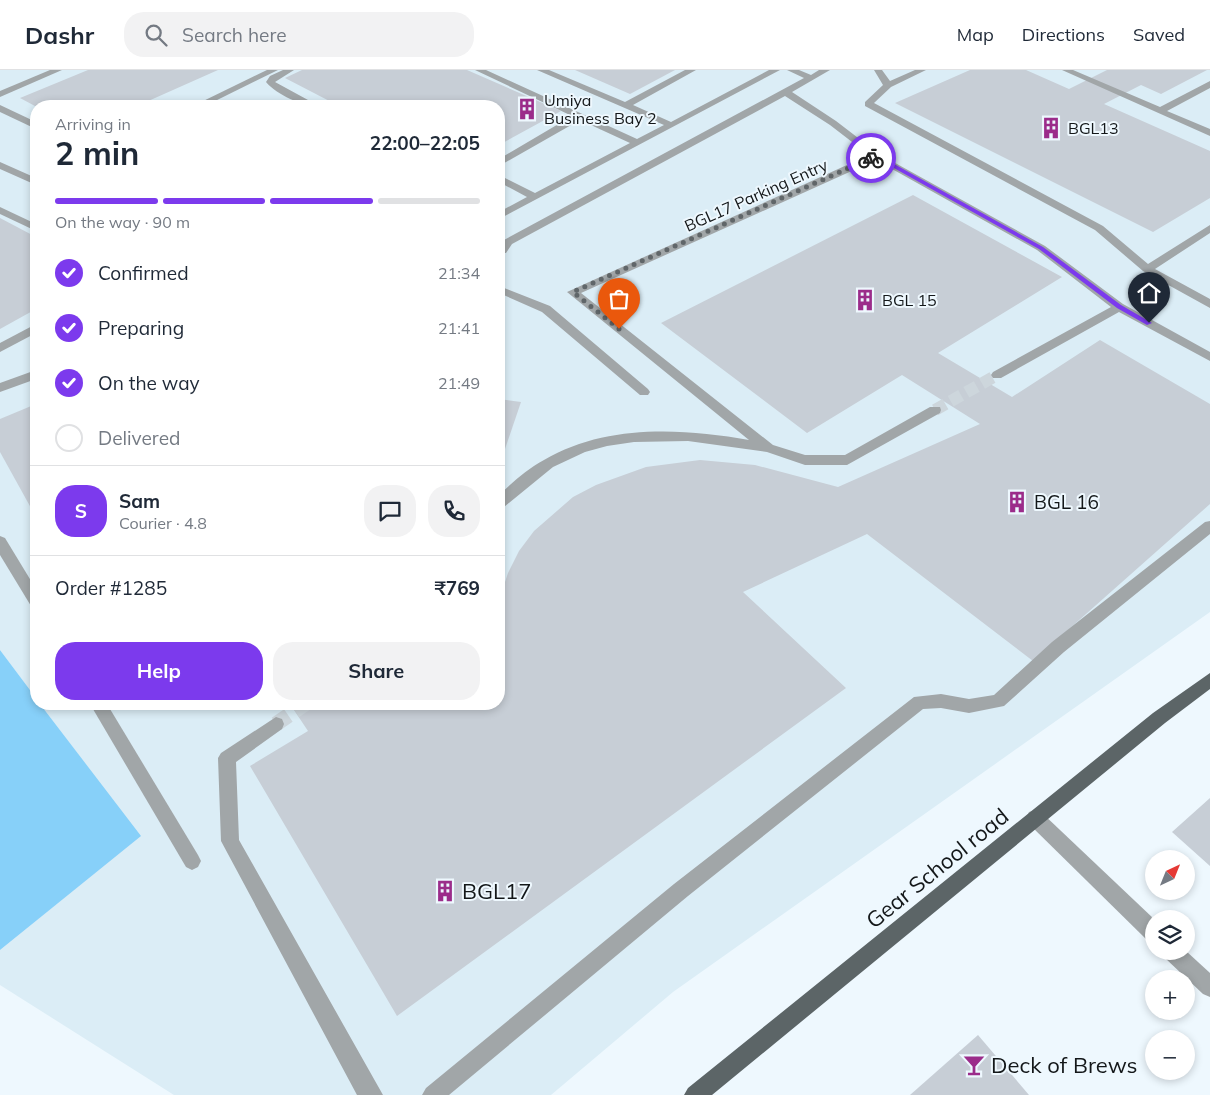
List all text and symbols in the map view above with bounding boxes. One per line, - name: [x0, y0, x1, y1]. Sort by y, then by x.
- search box: [124, 12, 474, 57]
- text: Dashr: [25, 20, 94, 50]
- icon: search: [142, 21, 170, 49]
- text: Search here: [182, 23, 287, 47]
- text: Map: [957, 23, 994, 46]
- text: Directions: [1022, 23, 1105, 46]
- text: Saved: [1133, 23, 1185, 46]
- place label: Umiya Business Bay 2: [544, 90, 657, 128]
- building icon: Umiya Business Bay 2: [514, 96, 540, 122]
- text: Arriving in: [55, 114, 131, 134]
- building icon: BGL13: [1038, 115, 1064, 141]
- place label: BGL13: [1068, 118, 1119, 138]
- text: 22:00–22:05: [370, 131, 480, 155]
- text: 2 min: [55, 133, 139, 173]
- courier: [846, 133, 896, 183]
- icon: bike: [857, 144, 885, 172]
- street label: BGL17 Parking Entry: [681, 154, 831, 236]
- text: On the way · 90 m: [55, 212, 190, 232]
- icon: check: [55, 259, 83, 287]
- text: Confirmed: [98, 261, 189, 285]
- text: 21:34: [438, 263, 480, 283]
- pin: [1128, 272, 1170, 323]
- pin: [598, 278, 640, 329]
- icon: home: [1135, 279, 1163, 307]
- icon: bag: [605, 285, 633, 313]
- building icon: BGL 15: [852, 287, 878, 313]
- place label: BGL 15: [882, 290, 937, 310]
- icon: check: [55, 314, 83, 342]
- text: Preparing: [98, 316, 184, 340]
- text: 21:41: [438, 318, 480, 338]
- icon: check: [55, 369, 83, 397]
- text: On the way: [98, 371, 200, 395]
- text: 21:49: [438, 373, 480, 393]
- text: Delivered: [98, 426, 180, 450]
- button: chat: [364, 485, 416, 537]
- button: phone: [428, 485, 480, 537]
- text: Sam: [119, 489, 160, 513]
- building icon: BGL 16: [1004, 489, 1030, 515]
- place label: BGL 16: [1034, 490, 1099, 514]
- text: S: [75, 499, 87, 523]
- text: Courier · 4.8: [119, 513, 207, 533]
- text: Order #1285: [55, 576, 167, 600]
- text: ₹769: [434, 576, 480, 600]
- button: Help: [55, 642, 263, 700]
- button: Share: [273, 642, 480, 700]
- street label: Gear School road: [860, 802, 1014, 934]
- north arrow: [1145, 850, 1195, 900]
- map controls: [1145, 850, 1195, 1080]
- place label: BGL17: [462, 877, 531, 905]
- building icon: BGL17: [432, 878, 458, 904]
- button: layers: [1145, 910, 1195, 960]
- button: +: [1145, 970, 1195, 1020]
- button: −: [1145, 1030, 1195, 1080]
- place label: Deck of Brews: [991, 1051, 1137, 1079]
- bar icon: Deck of Brews: [961, 1052, 987, 1078]

